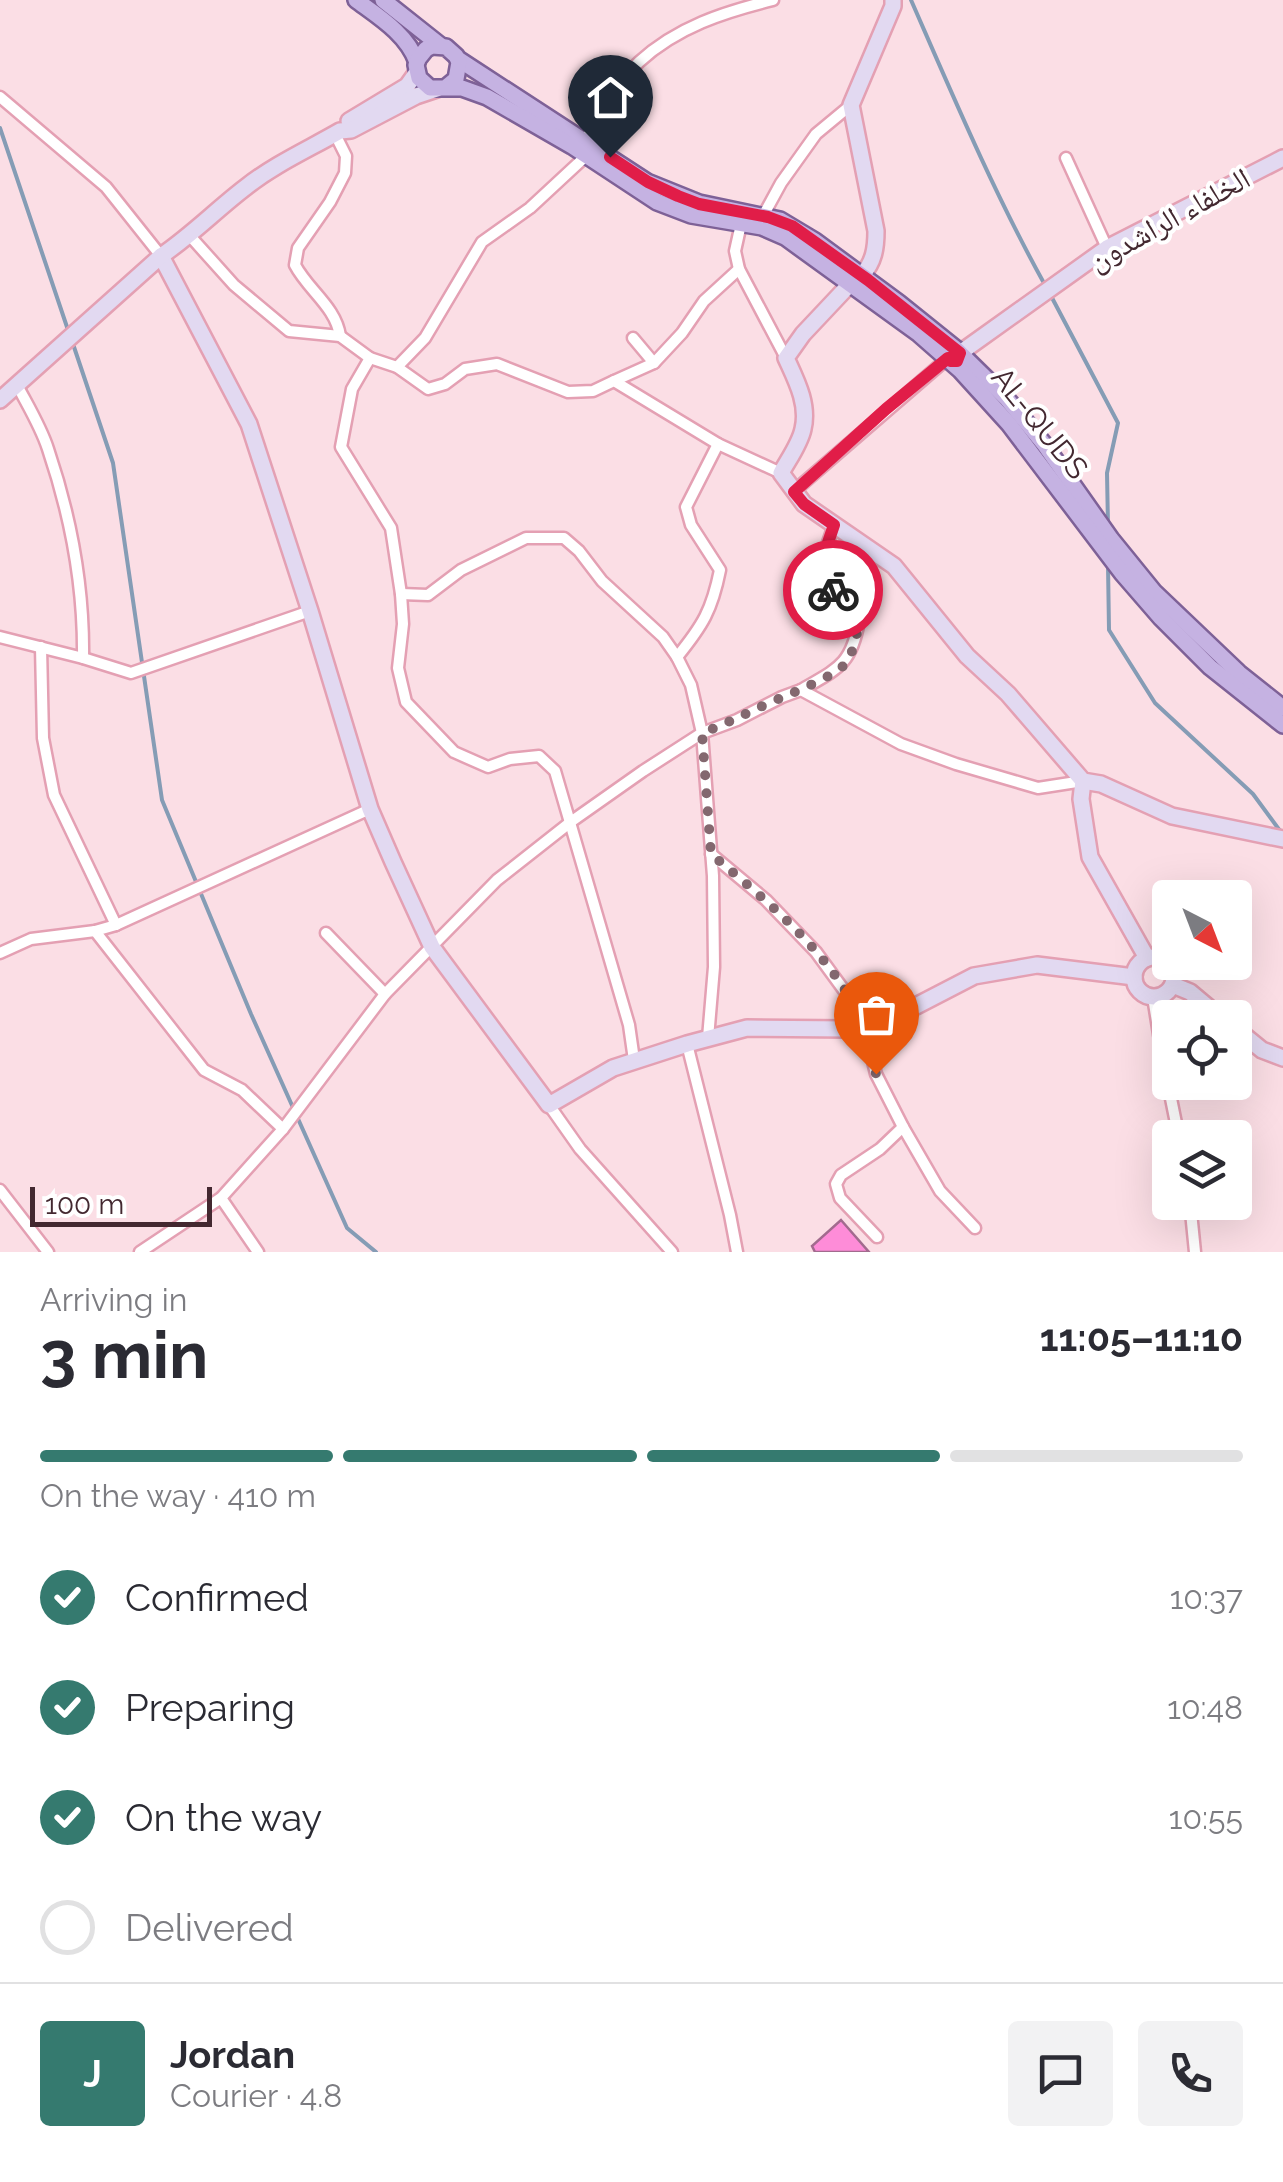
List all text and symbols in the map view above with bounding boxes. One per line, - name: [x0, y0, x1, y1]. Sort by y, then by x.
- pin: [568, 55, 653, 158]
- icon: home: [583, 70, 638, 125]
- street label: الخلفاء الراشدون: [1082, 160, 1256, 279]
- street label: AL-QUDS: [985, 360, 1095, 486]
- courier: [783, 540, 883, 640]
- icon: bike: [806, 563, 861, 618]
- north arrow: [1152, 880, 1252, 980]
- map controls: [1152, 880, 1252, 1220]
- pin: [834, 972, 919, 1075]
- icon: bag: [849, 987, 904, 1042]
- button: locate: [1152, 1000, 1252, 1100]
- button: layers: [1152, 1120, 1252, 1220]
- scale bar: [30, 1182, 212, 1226]
- text: 100 m: [45, 1188, 124, 1221]
- text: Arriving in: [40, 1281, 187, 1318]
- text: 11:05–11:10: [1040, 1315, 1243, 1360]
- text: 3 min: [40, 1317, 208, 1393]
- text: On the way · 410 m: [40, 1477, 316, 1514]
- icon: check: [40, 1570, 95, 1625]
- text: Confirmed: [125, 1575, 309, 1620]
- text: 10:37: [1170, 1579, 1243, 1616]
- icon: check: [40, 1680, 95, 1735]
- text: Preparing: [125, 1685, 295, 1730]
- text: 10:48: [1167, 1689, 1243, 1726]
- icon: check: [40, 1790, 95, 1845]
- text: On the way: [125, 1795, 322, 1840]
- text: 10:55: [1169, 1799, 1243, 1836]
- text: Delivered: [125, 1905, 294, 1950]
- button: chat: [1008, 2021, 1113, 2126]
- button: phone: [1138, 2021, 1243, 2126]
- text: Jordan: [170, 2032, 295, 2077]
- text: J: [83, 2051, 102, 2096]
- text: Courier · 4.8: [170, 2077, 342, 2114]

